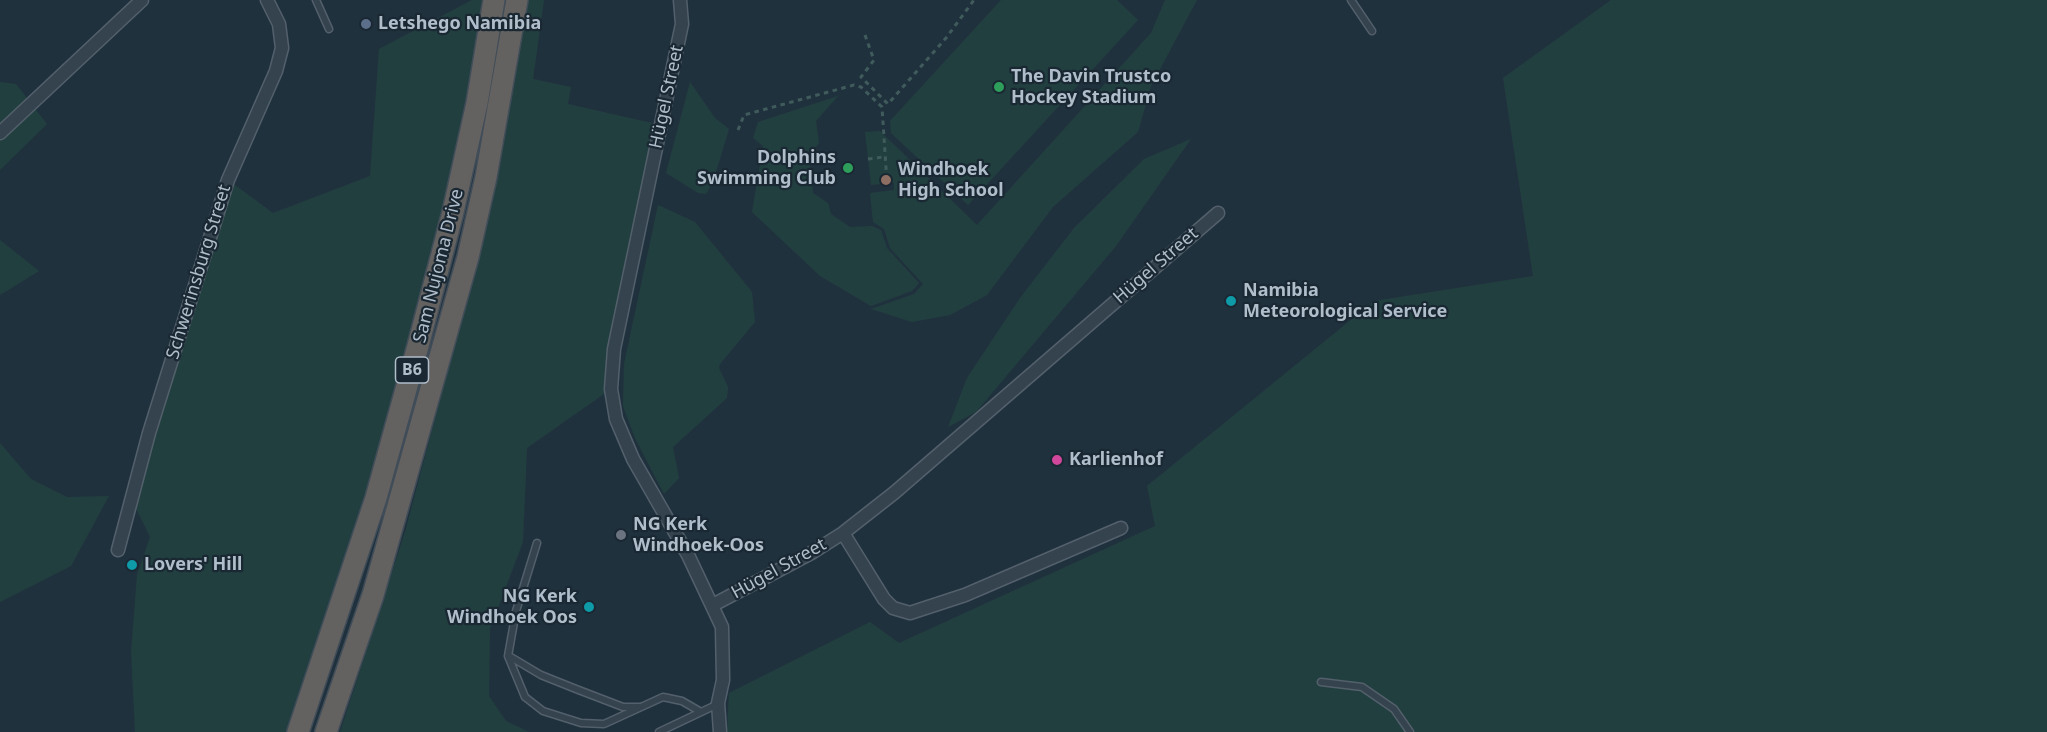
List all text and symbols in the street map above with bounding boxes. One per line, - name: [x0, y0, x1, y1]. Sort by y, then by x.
- place label: Letshego Namibia: [378, 13, 541, 35]
- marker: Letshego Namibia: [359, 17, 373, 31]
- street label: Hügel Street: [645, 43, 689, 151]
- place label: The Davin Trustco Hockey Stadium: [1011, 66, 1171, 109]
- marker: The Davin Trustco Hockey Stadium: [992, 80, 1006, 94]
- place label: Dolphins Swimming Club: [697, 147, 836, 190]
- place label: Windhoek High School: [898, 159, 1004, 201]
- marker: Dolphins Swimming Club: [841, 161, 855, 175]
- marker: Windhoek High School: [879, 173, 893, 187]
- street label: Schwerinsburg Street: [162, 182, 236, 362]
- street label: Sam Nujoma Drive: [409, 187, 469, 345]
- street label: Hügel Street: [1109, 223, 1203, 309]
- place label: Namibia Meteorological Service: [1243, 280, 1447, 322]
- marker: Namibia Meteorological Service: [1224, 294, 1238, 308]
- road number: B6: [396, 357, 428, 383]
- place label: Karlienhof: [1069, 449, 1163, 471]
- marker: Karlienhof: [1050, 453, 1064, 467]
- place label: NG Kerk Windhoek-Oos: [633, 514, 764, 556]
- marker: NG Kerk Windhoek-Oos: [614, 528, 628, 542]
- street label: Hügel Street: [728, 534, 830, 604]
- place label: Lovers' Hill: [144, 554, 242, 576]
- marker: Lovers' Hill: [125, 558, 139, 572]
- place label: NG Kerk Windhoek Oos: [447, 586, 577, 628]
- marker: NG Kerk Windhoek Oos: [582, 600, 596, 614]

